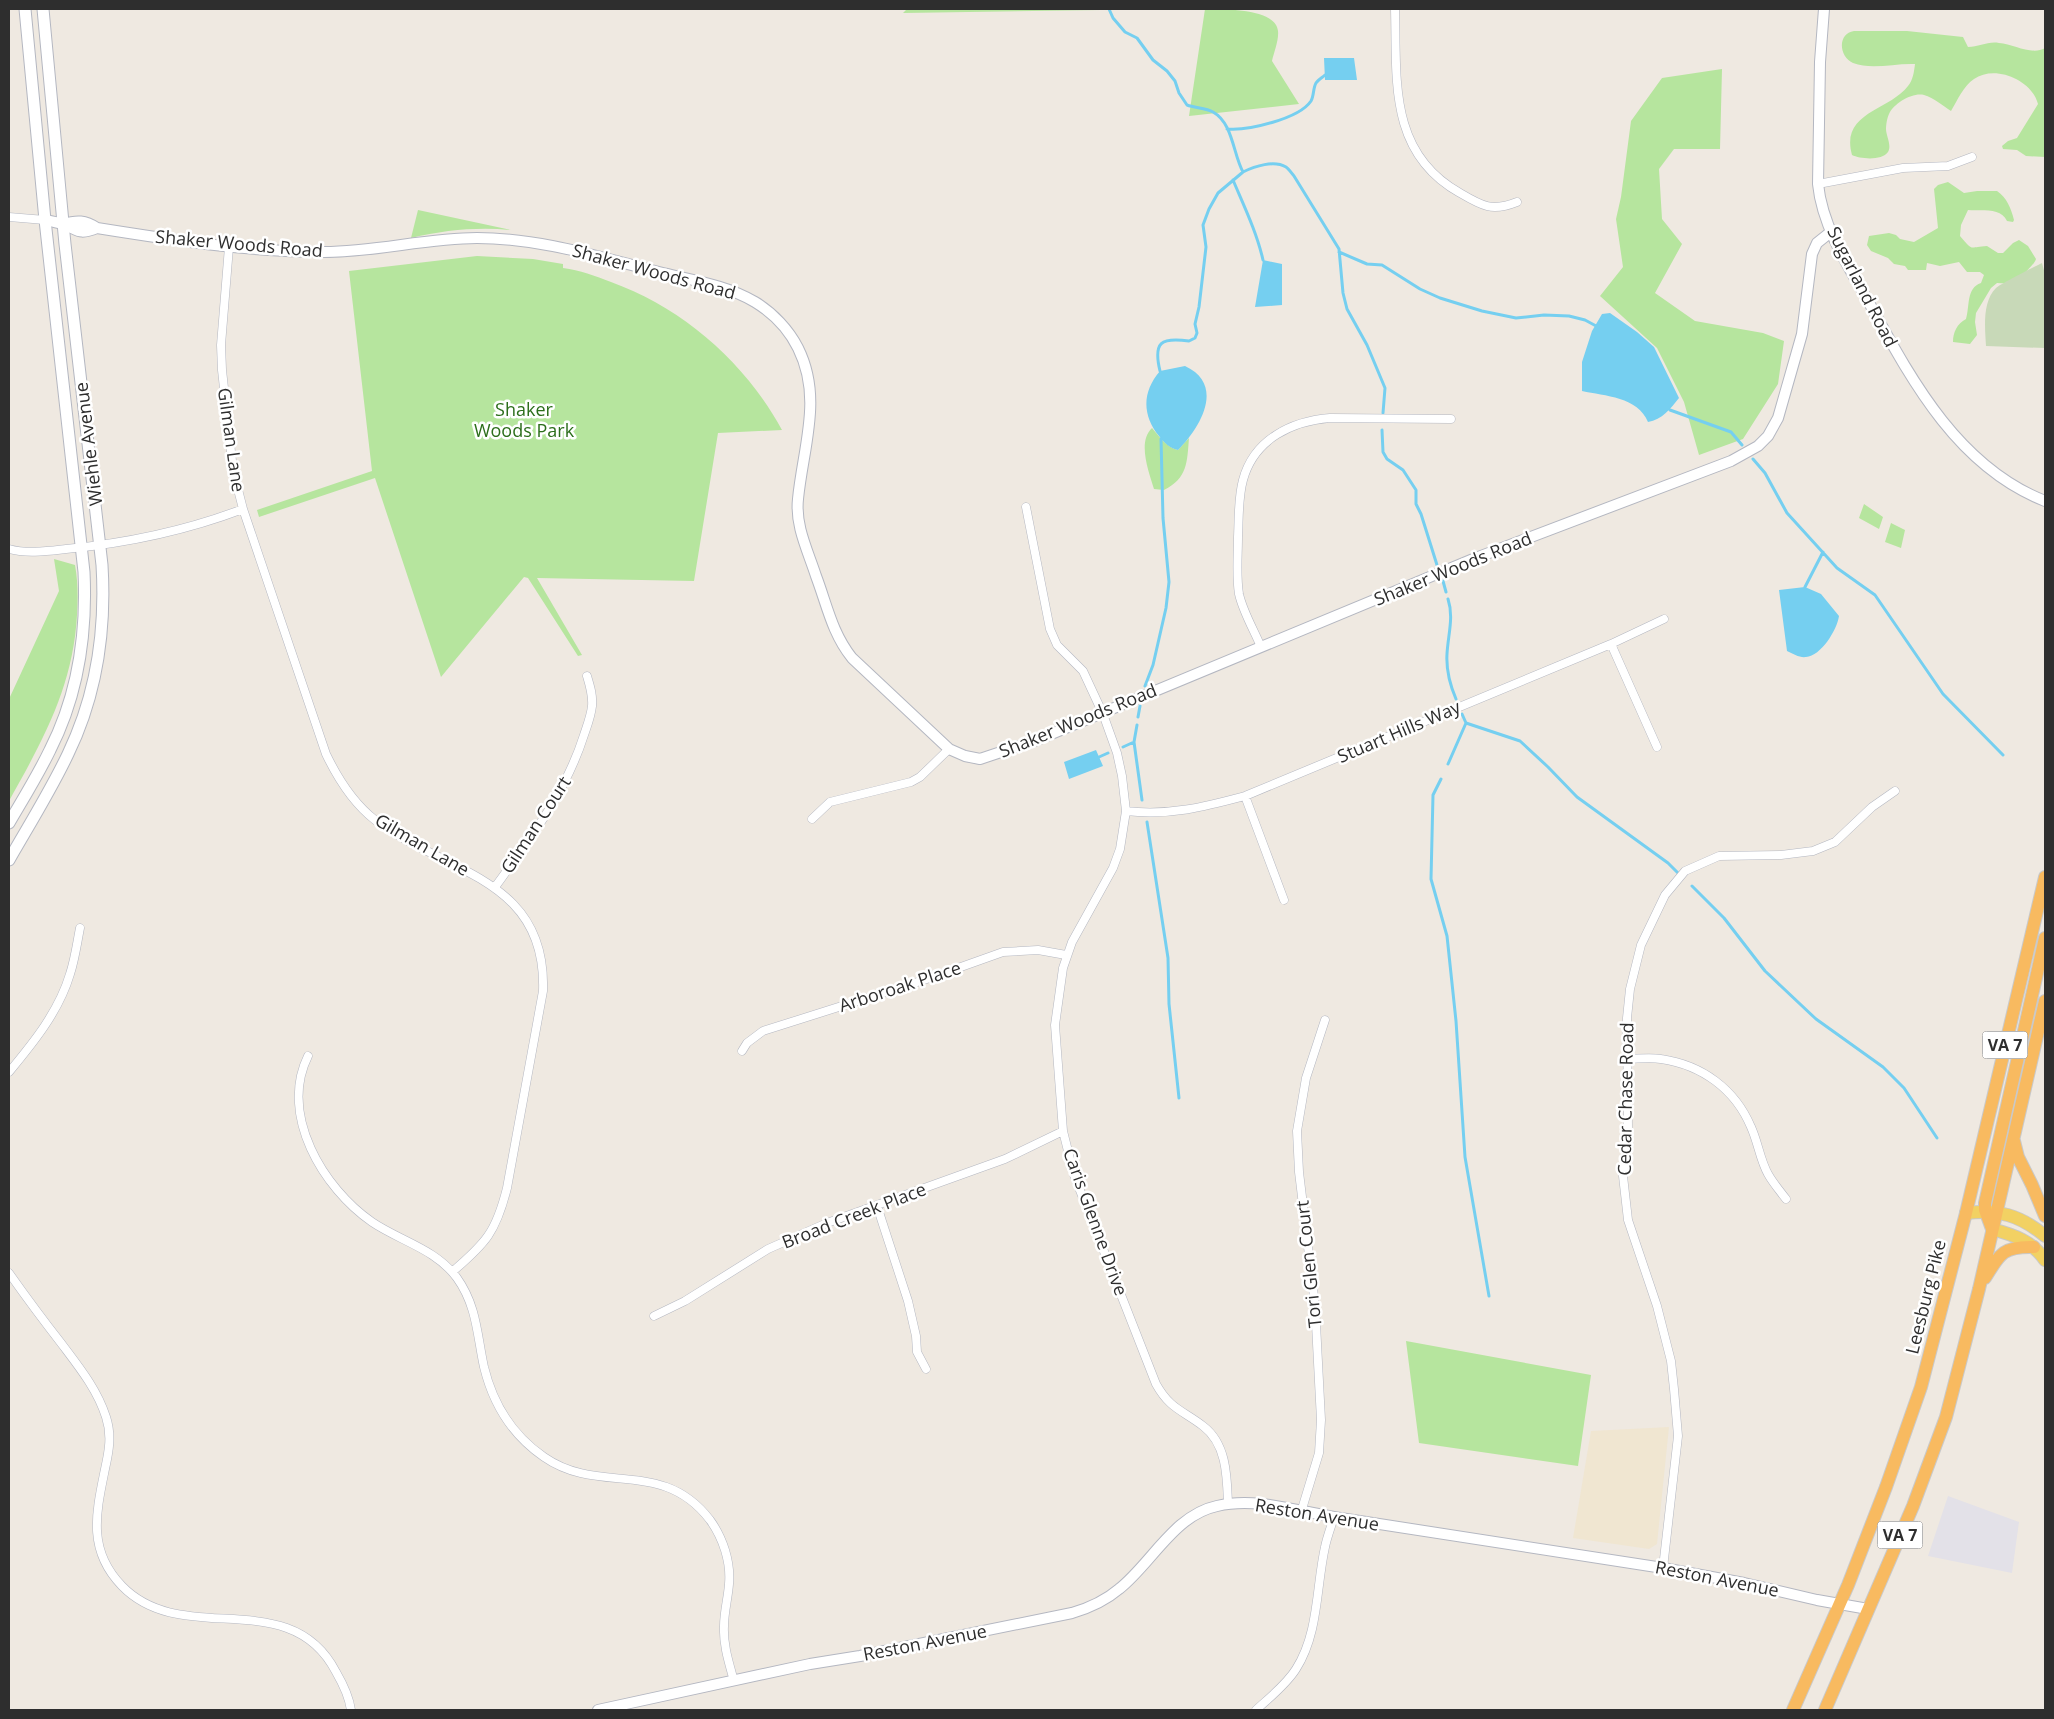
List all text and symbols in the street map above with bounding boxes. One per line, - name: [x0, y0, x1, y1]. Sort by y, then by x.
- street label: Sugarland Road: [1822, 222, 1904, 351]
- street label: Shaker Woods Road: [154, 224, 324, 262]
- street label: Shaker Woods Road: [570, 238, 739, 304]
- street label: Wiehle Avenue: [69, 381, 107, 507]
- street label: Gilman Lane: [213, 386, 251, 494]
- park label: Shaker Woods Park: [474, 397, 575, 442]
- street label: Shaker Woods Road: [1370, 525, 1535, 611]
- street label: Shaker Woods Road: [995, 677, 1160, 763]
- street label: Stuart Hills Way: [1333, 694, 1465, 768]
- street label: Gilman Court: [495, 771, 576, 878]
- street label: Gilman Lane: [371, 807, 474, 881]
- street label: Arboroak Place: [836, 955, 964, 1017]
- street label: Cedar Chase Road: [1612, 1022, 1638, 1176]
- road number: VA 7: [1982, 1032, 2028, 1058]
- street label: Caris Glenne Drive: [1058, 1145, 1134, 1299]
- street label: Broad Creek Place: [778, 1177, 929, 1254]
- street label: Tori Glen Court: [1289, 1199, 1327, 1329]
- street label: Leesburg Pike: [1899, 1237, 1951, 1356]
- street label: Reston Avenue: [1253, 1492, 1381, 1536]
- road number: VA 7: [1878, 1522, 1922, 1548]
- street label: Reston Avenue: [1653, 1554, 1781, 1602]
- street label: Reston Avenue: [861, 1618, 989, 1666]

